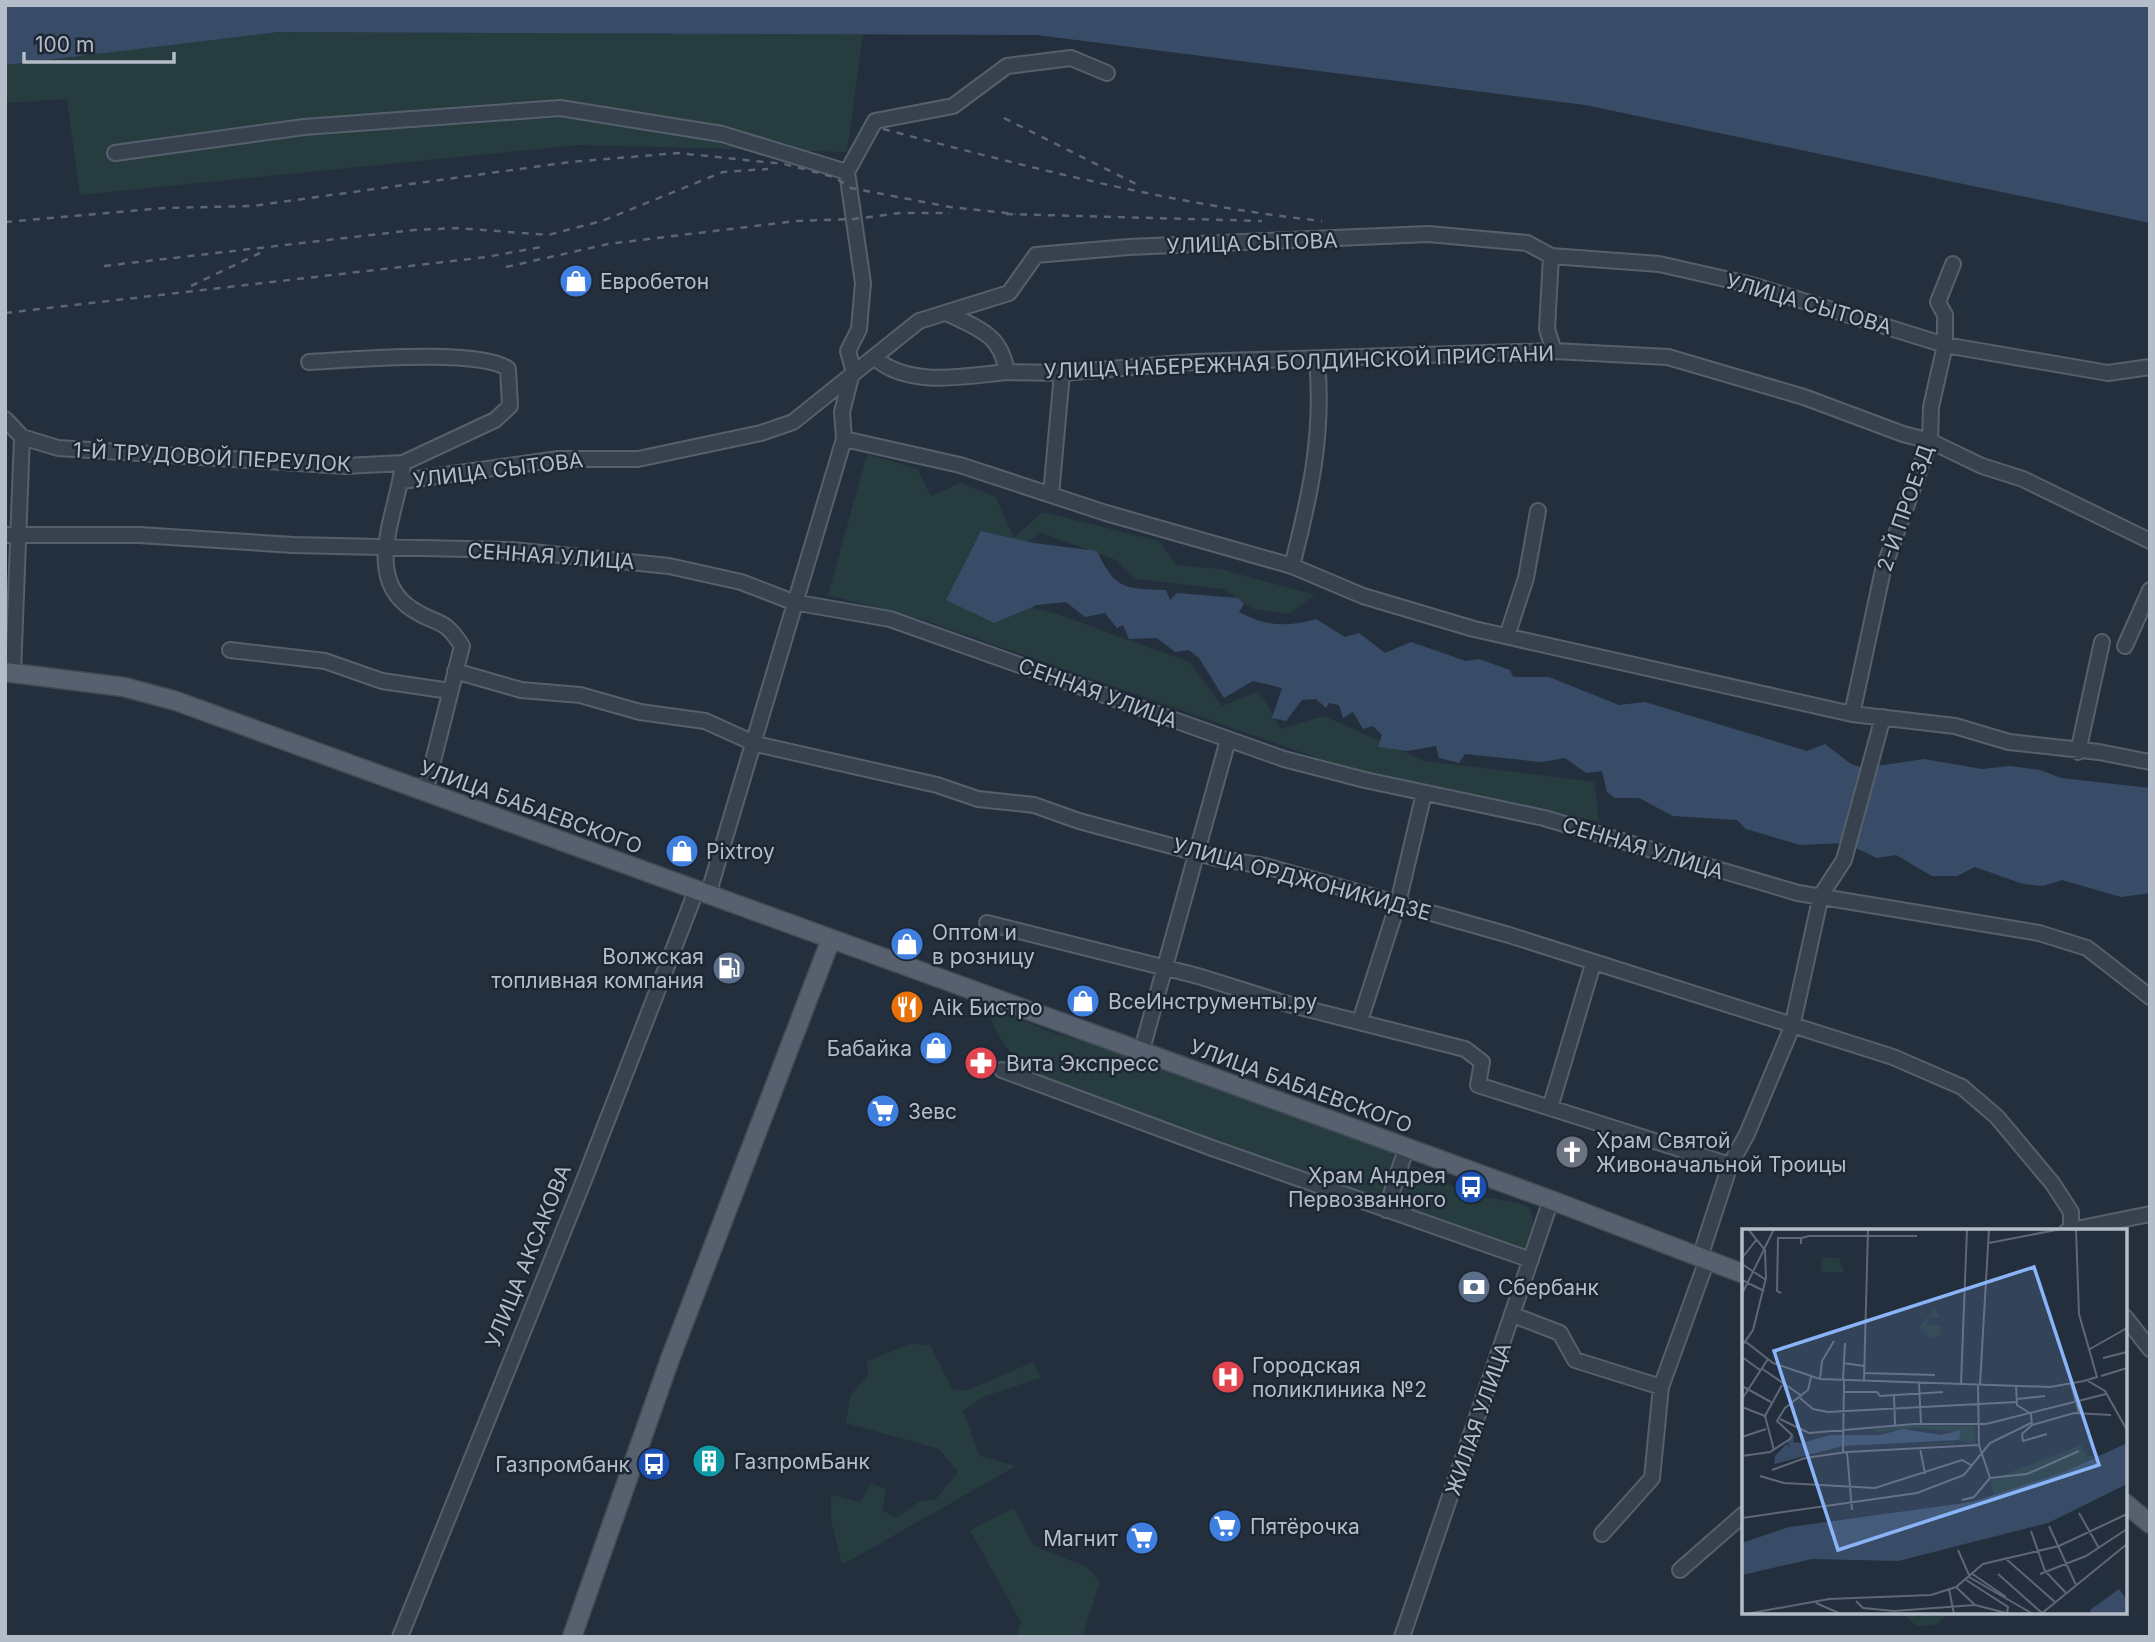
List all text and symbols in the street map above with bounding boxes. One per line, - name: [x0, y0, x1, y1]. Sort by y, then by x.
- scale bar: [24, 21, 175, 65]
- text: 100 m: [35, 32, 94, 57]
- street label: УЛИЦА СЫТОВА: [1166, 228, 1338, 258]
- shop icon: Евробетон: [557, 262, 595, 300]
- street label: УЛИЦА СЫТОВА: [1723, 268, 1895, 340]
- place label: Евробетон: [600, 269, 709, 294]
- street label: УЛИЦА НАБЕРЕЖНАЯ БОЛДИНСКОЙ ПРИСТАНИ: [1043, 340, 1555, 383]
- street label: 1-Й ТРУДОВОЙ ПЕРЕУЛОК: [72, 436, 352, 477]
- street label: 2-Й ПРОЕЗД: [1871, 441, 1938, 575]
- street label: УЛИЦА СЫТОВА: [411, 447, 585, 493]
- street label: СЕННАЯ УЛИЦА: [467, 538, 635, 574]
- street label: СЕННАЯ УЛИЦА: [1015, 653, 1181, 733]
- street label: УЛИЦА БАБАЕВСКОГО: [416, 755, 646, 859]
- street label: СЕННАЯ УЛИЦА: [1559, 812, 1727, 884]
- shop icon: Pixtroy: [663, 832, 701, 870]
- street label: УЛИЦА ОРДЖОНИКИДЗЕ: [1170, 832, 1434, 926]
- place label: Pixtroy: [706, 839, 775, 864]
- place label: Оптом и в розницу: [932, 920, 1035, 969]
- shop icon: Оптом и в розницу: [888, 925, 926, 963]
- place label: Волжская топливная компания: [491, 944, 704, 993]
- fuel station icon: Волжская топливная компания: [710, 949, 748, 987]
- shop icon: ВсеИнструменты.ру: [1064, 982, 1102, 1020]
- restaurant icon: Aik Бистро: [888, 988, 926, 1026]
- place label: ВсеИнструменты.ру: [1108, 989, 1317, 1014]
- place label: Aik Бистро: [932, 995, 1043, 1020]
- shop icon: Бабайка: [917, 1029, 955, 1067]
- street label: УЛИЦА БАБАЕВСКОГО: [1186, 1034, 1416, 1138]
- place label: Бабайка: [827, 1036, 912, 1061]
- pharmacy icon: Вита Экспресс: [962, 1044, 1000, 1082]
- place label: Вита Экспресс: [1006, 1051, 1159, 1076]
- supermarket icon: Зевс: [864, 1092, 902, 1130]
- place label: Зевс: [908, 1099, 957, 1124]
- place label: Храм Святой Живоначальной Троицы: [1596, 1128, 1847, 1177]
- church icon: Храм Святой Живоначальной Троицы: [1553, 1133, 1591, 1171]
- street label: УЛИЦА АКСАКОВА: [480, 1161, 576, 1351]
- place label: Храм Андрея Первозванного: [1288, 1163, 1446, 1212]
- bus stop icon: Храм Андрея Первозванного: [1452, 1168, 1490, 1206]
- inset map: [1742, 1229, 2127, 1614]
- bank icon: Сбербанк: [1455, 1268, 1493, 1306]
- place label: Сбербанк: [1498, 1275, 1600, 1300]
- street label: ЖИЛАЯ УЛИЦА: [1440, 1339, 1516, 1499]
- place label: Городская поликлиника №2: [1252, 1353, 1427, 1402]
- hospital icon: Городская поликлиника №2: [1209, 1358, 1247, 1396]
- building icon: ГазпромБанк: [690, 1442, 728, 1480]
- bus stop icon: Газпромбанк: [635, 1445, 673, 1483]
- place label: ГазпромБанк: [734, 1449, 871, 1474]
- place label: Газпромбанк: [495, 1452, 631, 1477]
- supermarket icon: Пятёрочка: [1206, 1507, 1244, 1545]
- place label: Пятёрочка: [1250, 1514, 1360, 1539]
- supermarket icon: Магнит: [1123, 1519, 1161, 1557]
- place label: Магнит: [1043, 1526, 1118, 1551]

